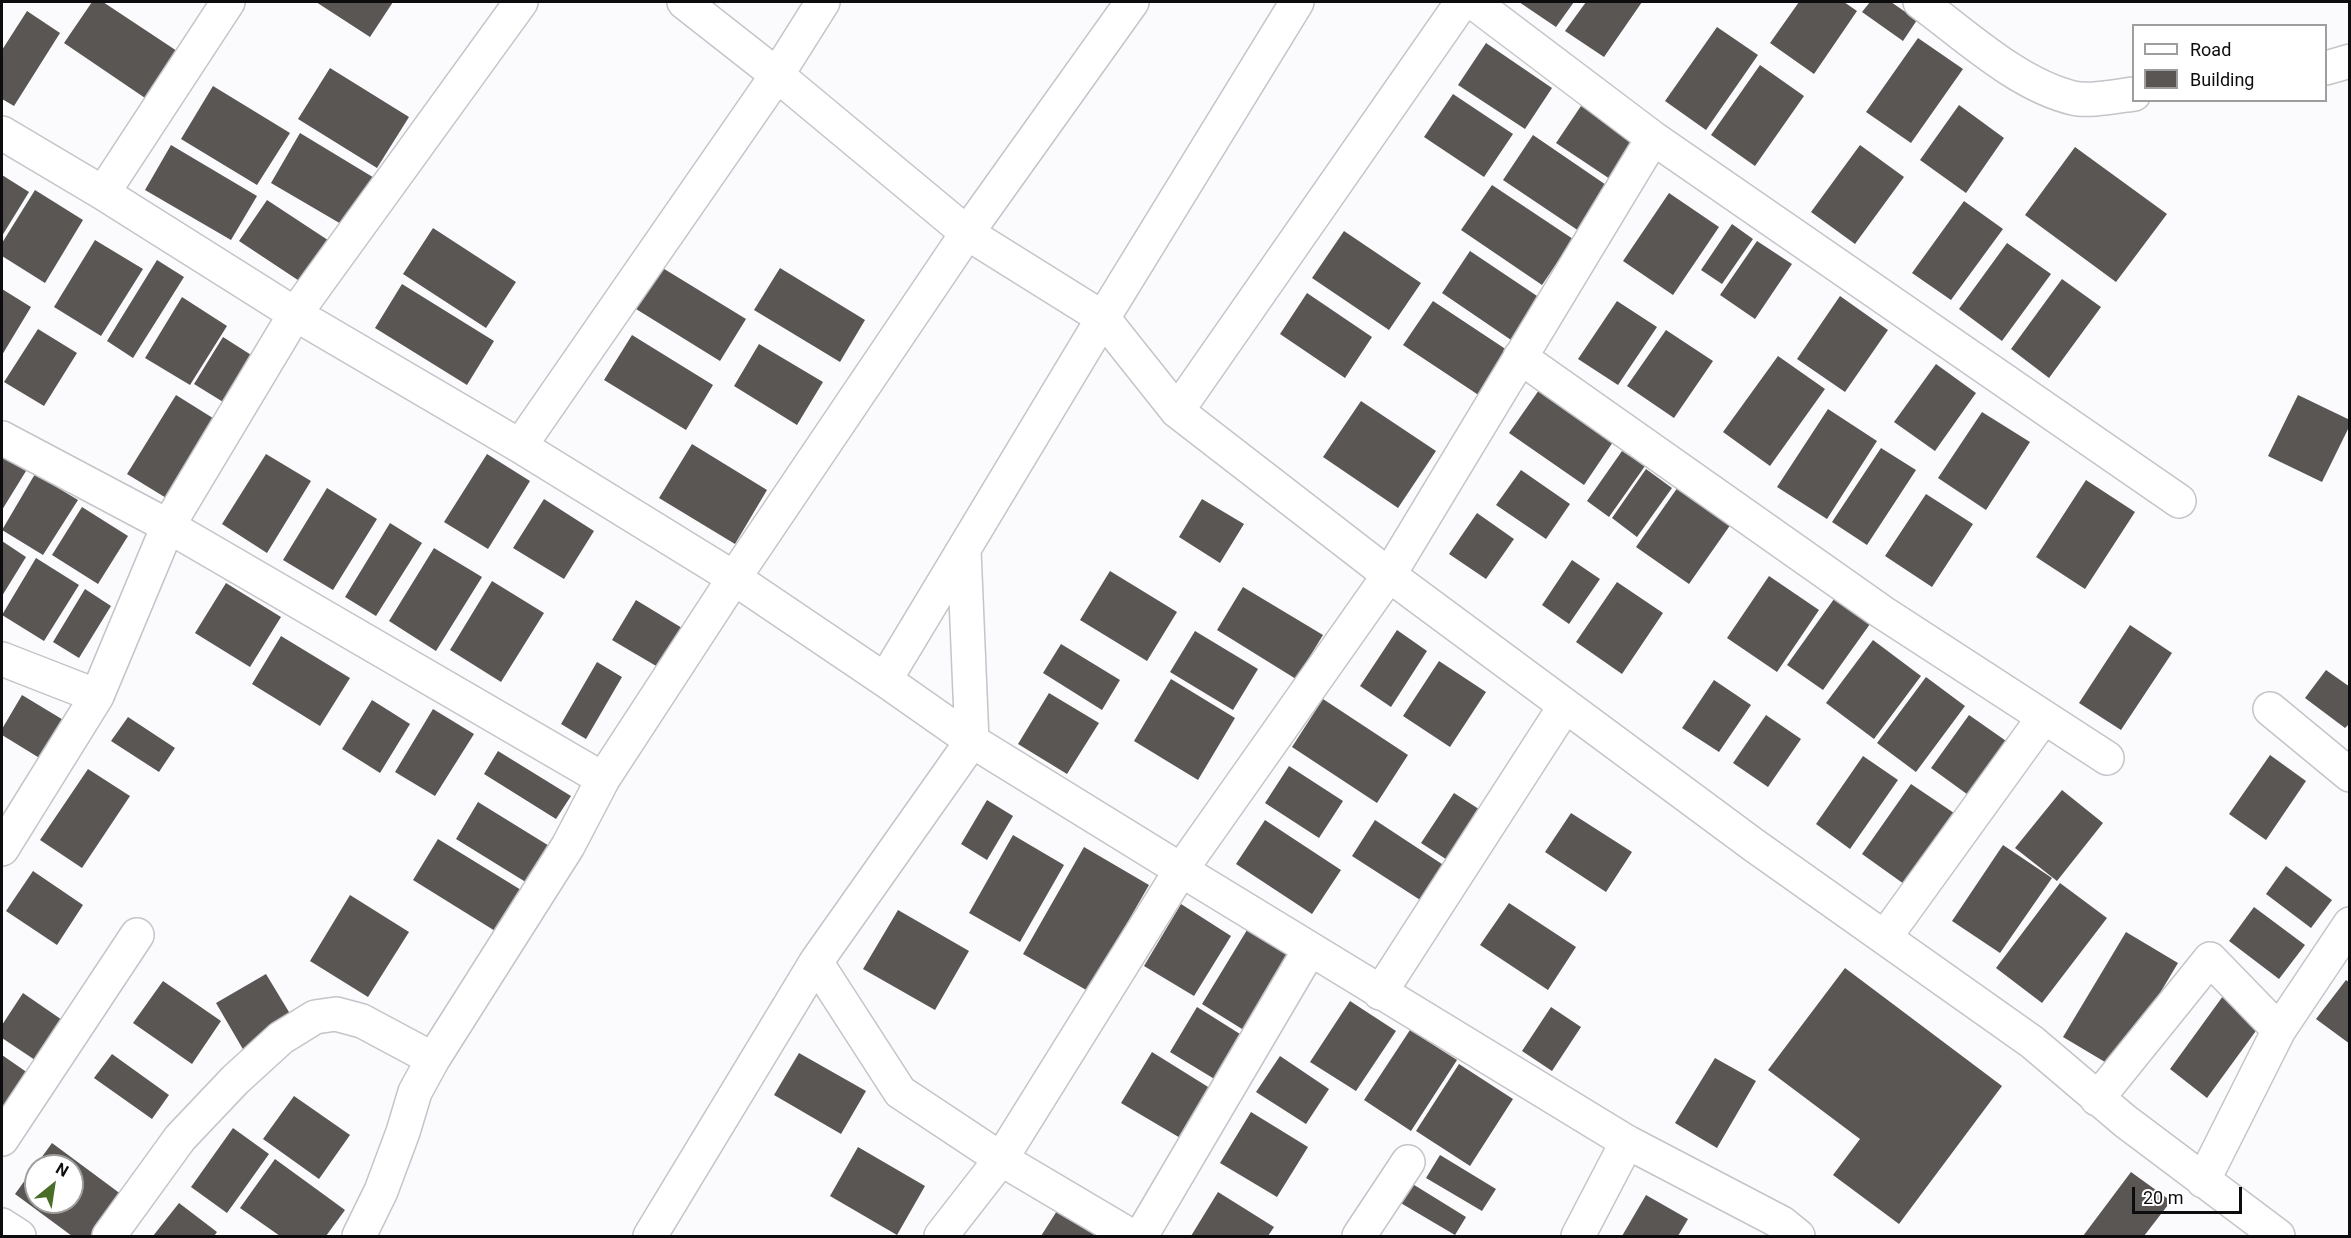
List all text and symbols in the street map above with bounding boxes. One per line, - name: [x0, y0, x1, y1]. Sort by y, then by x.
- legend: [2132, 24, 2327, 102]
- text: Road: [2190, 39, 2231, 60]
- text: Building: [2190, 69, 2254, 90]
- north arrow: [24, 1154, 84, 1214]
- text: N: [53, 1159, 72, 1181]
- scale bar: [2135, 1175, 2244, 1213]
- text: 20 m: [2143, 1187, 2183, 1208]

